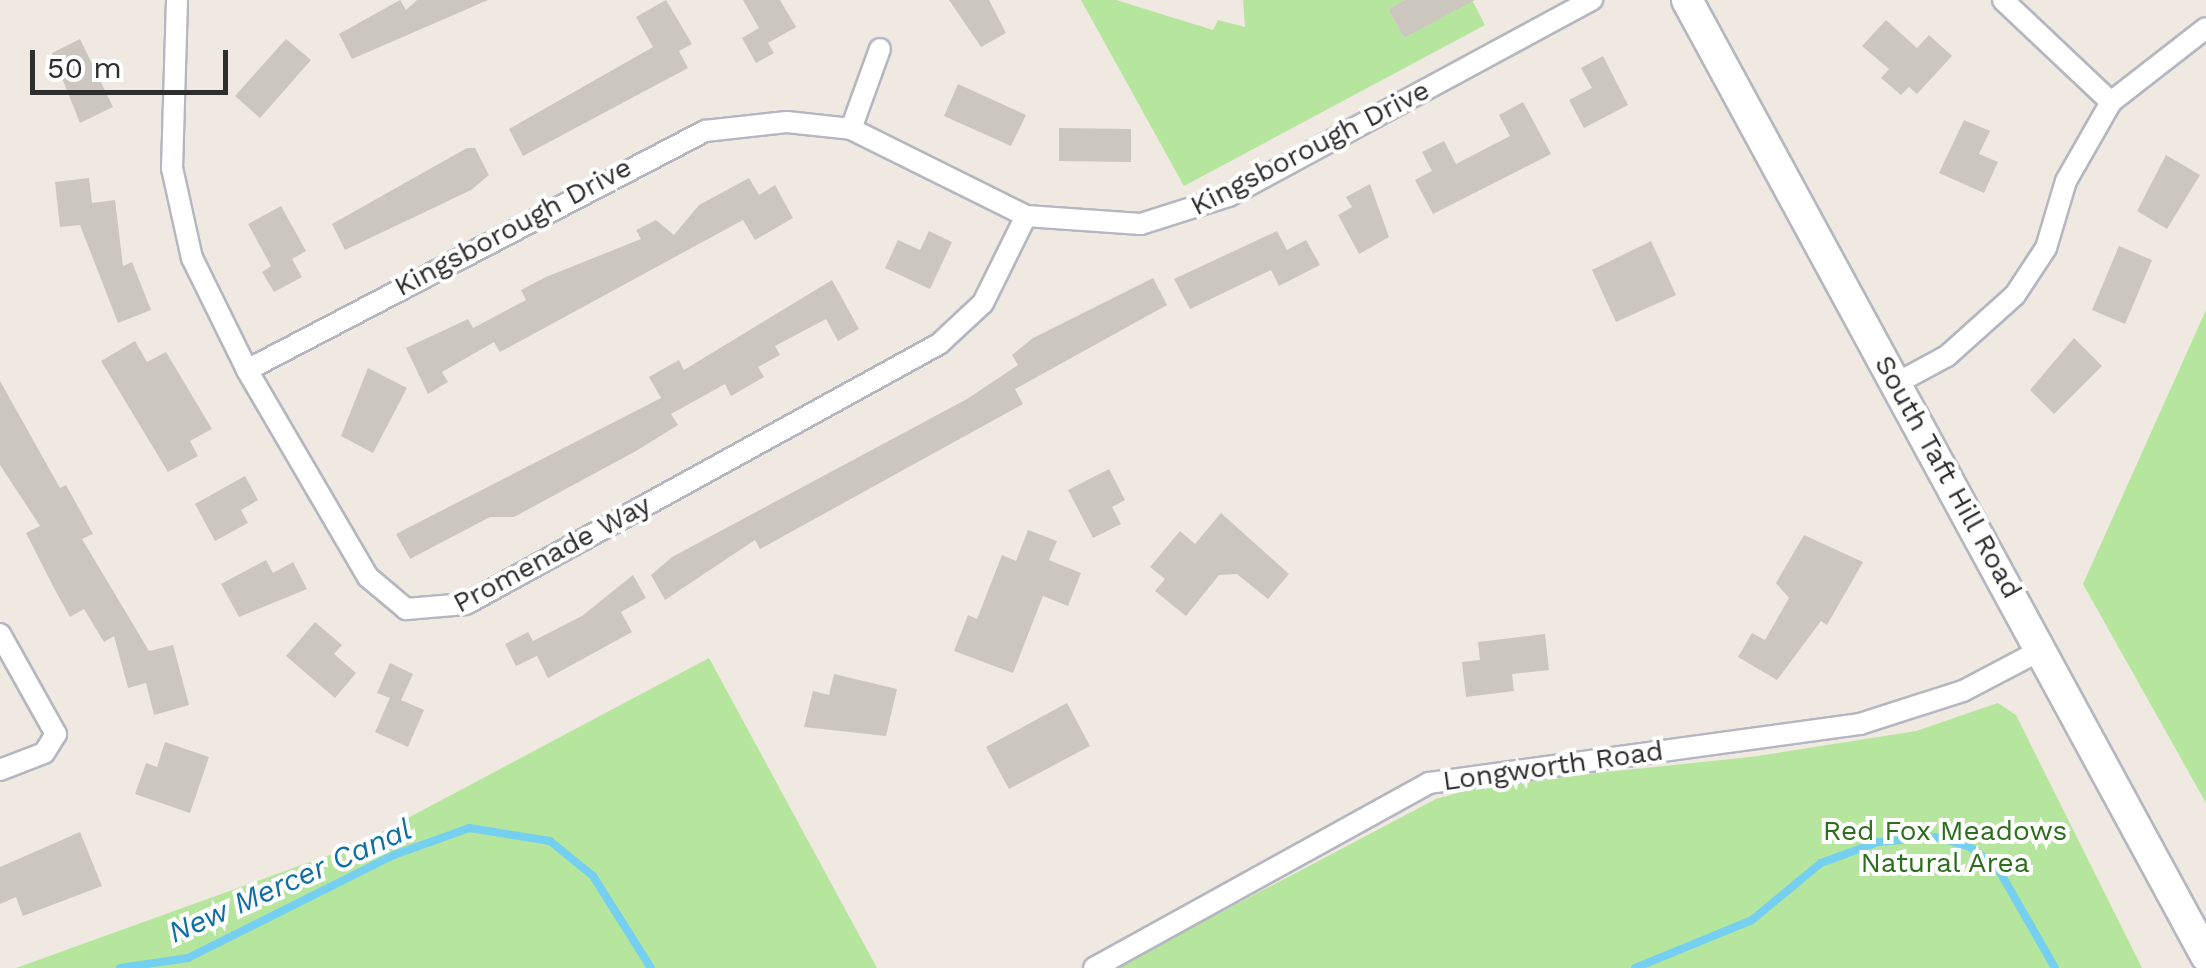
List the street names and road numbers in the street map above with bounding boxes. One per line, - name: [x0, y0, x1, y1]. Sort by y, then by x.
- street label: Kingsborough Drive: [1185, 73, 1435, 223]
- street label: Kingsborough Drive: [389, 150, 637, 304]
- street label: South Taft Hill Road: [1867, 349, 2029, 605]
- street label: Promenade Way: [447, 488, 657, 620]
- street label: Longworth Road: [1441, 734, 1665, 798]

